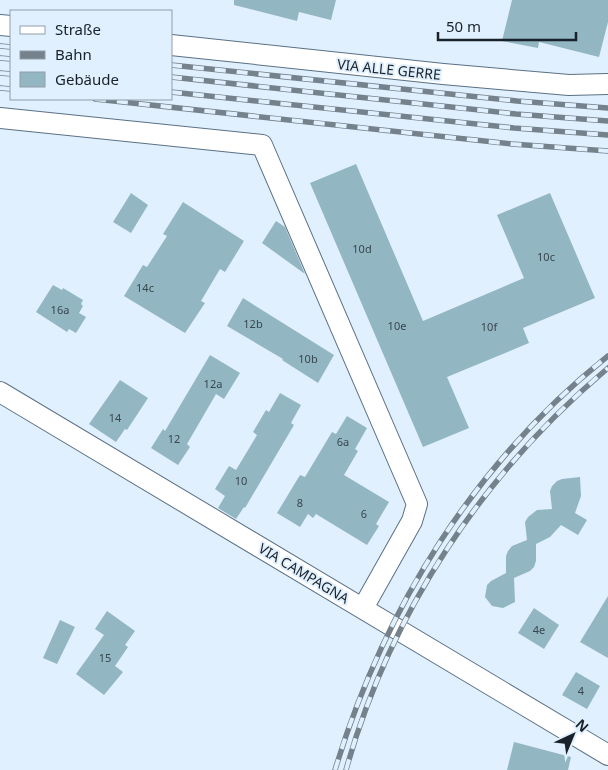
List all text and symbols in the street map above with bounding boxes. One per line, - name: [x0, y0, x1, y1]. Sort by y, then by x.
- legend: [10, 10, 172, 100]
- scale bar: [438, 10, 576, 42]
- text: 50 m: [446, 16, 481, 36]
- text: Straße: [55, 19, 101, 39]
- text: Bahn: [55, 44, 92, 64]
- street label: VIA ALLE GERRE: [336, 54, 442, 84]
- text: Gebäude: [55, 69, 119, 89]
- house number: 10d: [352, 241, 372, 256]
- house number: 10c: [537, 249, 555, 264]
- house number: 14c: [136, 280, 154, 295]
- house number: 16a: [51, 302, 69, 317]
- house number: 12b: [243, 316, 263, 331]
- house number: 10e: [388, 318, 406, 333]
- house number: 10f: [481, 319, 498, 334]
- house number: 10b: [298, 351, 318, 366]
- house number: 12a: [204, 376, 222, 391]
- house number: 14: [109, 410, 122, 425]
- house number: 12: [168, 431, 180, 446]
- house number: 6a: [337, 434, 349, 449]
- house number: 10: [235, 473, 247, 488]
- house number: 8: [297, 495, 303, 510]
- house number: 6: [361, 506, 367, 521]
- street label: VIA CAMPAGNA: [255, 538, 353, 608]
- house number: 4e: [533, 622, 545, 637]
- house number: 15: [99, 650, 111, 665]
- house number: 4: [578, 683, 585, 698]
- north arrow: [548, 710, 598, 760]
- text: N: [572, 714, 593, 736]

